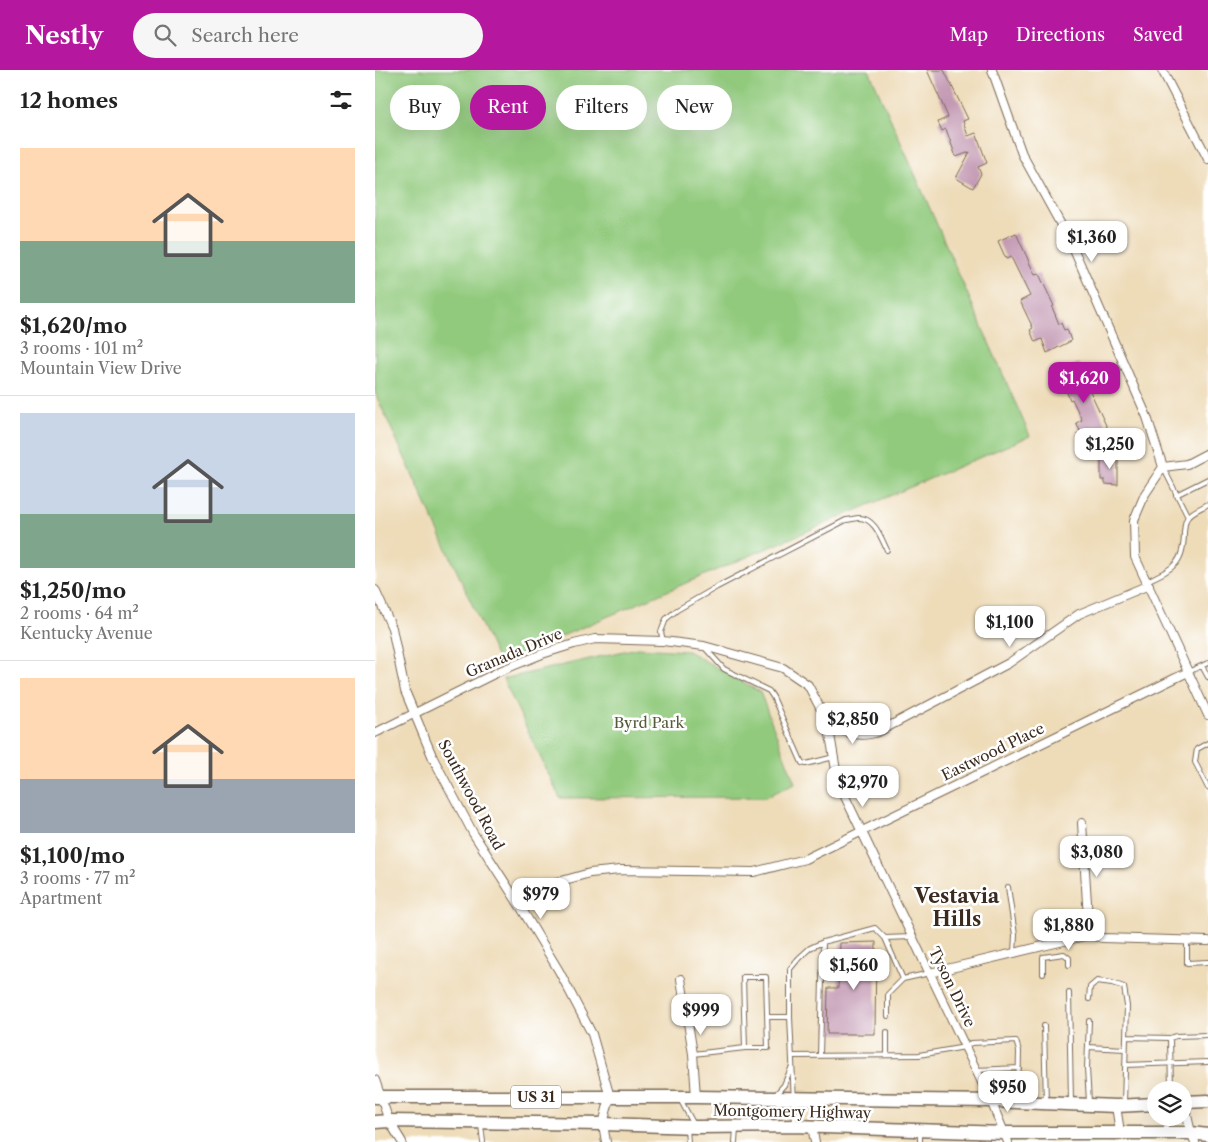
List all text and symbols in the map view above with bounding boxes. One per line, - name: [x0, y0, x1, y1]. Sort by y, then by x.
- search box: [133, 13, 483, 58]
- text: Nestly: [25, 21, 103, 50]
- icon: search: [151, 21, 179, 49]
- text: Search here: [191, 24, 299, 47]
- text: Map: [949, 24, 988, 46]
- text: Directions: [1016, 24, 1105, 46]
- text: Saved: [1133, 24, 1183, 46]
- chip: Buy: [390, 85, 460, 130]
- chip: Rent: [470, 85, 546, 130]
- chip: Filters: [556, 85, 647, 130]
- chip: New: [657, 85, 732, 130]
- icon: filters: [327, 86, 355, 114]
- text: 12 homes: [20, 88, 118, 113]
- icon: home: [143, 180, 233, 270]
- pin: $1,360: [1051, 220, 1133, 263]
- text: $1,360: [1067, 227, 1117, 247]
- text: $1,620/mo: [20, 313, 127, 338]
- text: 3 rooms · 101 m²: [20, 338, 143, 358]
- text: Mountain View Drive: [20, 358, 182, 378]
- pin: $1,620: [1043, 362, 1125, 404]
- text: $1,620: [1059, 368, 1109, 388]
- pin: $1,250: [1069, 428, 1151, 470]
- text: $1,250: [1085, 434, 1135, 454]
- icon: home: [143, 446, 233, 536]
- text: $1,250/mo: [20, 578, 126, 603]
- text: 2 rooms · 64 m²: [20, 603, 139, 623]
- pin: $1,100: [969, 606, 1051, 648]
- text: $1,100: [986, 612, 1034, 632]
- text: Kentucky Avenue: [20, 623, 153, 643]
- street label: Granada Drive: [463, 624, 565, 681]
- pin: $2,850: [812, 702, 894, 745]
- text: $2,850: [827, 709, 879, 729]
- icon: home: [143, 711, 233, 801]
- park label: Byrd Park: [614, 713, 686, 732]
- street label: Eastwood Place: [938, 718, 1047, 785]
- street label: Southwood Road: [434, 736, 509, 853]
- pin: $2,970: [822, 766, 904, 808]
- text: $2,970: [838, 772, 888, 792]
- pin: $3,080: [1056, 836, 1138, 878]
- text: $3,080: [1071, 842, 1123, 862]
- text: $1,100/mo: [20, 843, 125, 868]
- text: 3 rooms · 77 m²: [20, 868, 136, 888]
- pin: $979: [511, 878, 571, 920]
- text: $979: [523, 884, 559, 904]
- district label: Vestavia Hills: [914, 884, 1000, 931]
- text: Apartment: [20, 888, 102, 908]
- pin: $1,880: [1028, 908, 1110, 951]
- text: $1,880: [1044, 915, 1094, 935]
- street label: Tyson Drive: [925, 944, 980, 1030]
- pin: $1,560: [813, 948, 895, 991]
- text: $1,560: [829, 955, 879, 975]
- pin: $999: [671, 994, 731, 1036]
- text: $999: [682, 1000, 720, 1020]
- pin: $950: [978, 1070, 1038, 1113]
- text: $950: [989, 1077, 1027, 1097]
- map controls: [1147, 1081, 1192, 1126]
- button: layers: [1147, 1081, 1192, 1126]
- road number: US 31: [511, 1086, 561, 1108]
- street label: Montgomery Highway: [713, 1101, 872, 1122]

